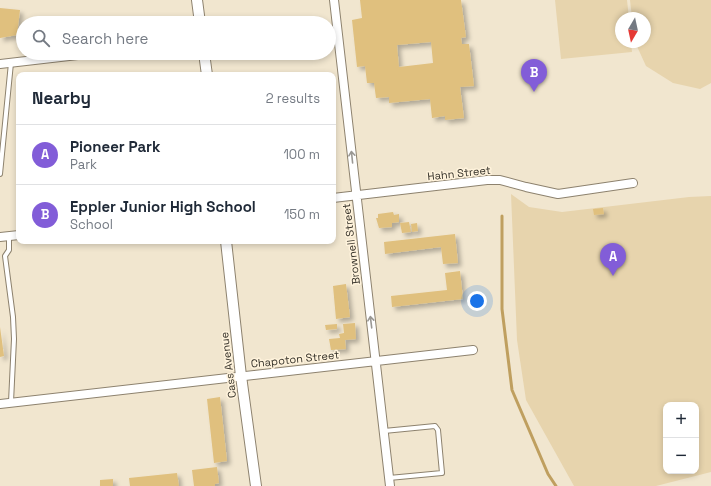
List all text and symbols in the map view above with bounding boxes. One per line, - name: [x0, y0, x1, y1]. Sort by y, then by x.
- north arrow: [615, 12, 651, 48]
- search box: [16, 16, 336, 60]
- icon: search: [30, 27, 52, 49]
- text: Search here: [62, 29, 148, 48]
- pin: B: [521, 59, 547, 92]
- text: Nearby: [32, 87, 91, 109]
- text: 2 results: [266, 90, 320, 107]
- text: Pioneer Park: [70, 137, 161, 156]
- text: A: [41, 146, 49, 163]
- text: 100 m: [283, 146, 320, 163]
- one-way arrow: [348, 151, 356, 164]
- text: Park: [70, 156, 97, 173]
- street label: Hahn Street: [427, 163, 491, 183]
- text: Eppler Junior High School: [70, 197, 256, 216]
- street label: Brownell Street: [339, 203, 363, 285]
- text: B: [41, 206, 49, 223]
- text: 150 m: [284, 206, 320, 223]
- text: School: [70, 216, 113, 233]
- pin: A: [600, 243, 626, 276]
- your location: [467, 291, 487, 311]
- one-way arrow: [367, 316, 375, 329]
- street label: Cass Avenue: [217, 331, 239, 399]
- street label: Chapoton Street: [250, 347, 340, 371]
- map controls: [663, 402, 699, 474]
- button: +: [663, 402, 699, 438]
- button: −: [663, 438, 699, 474]

